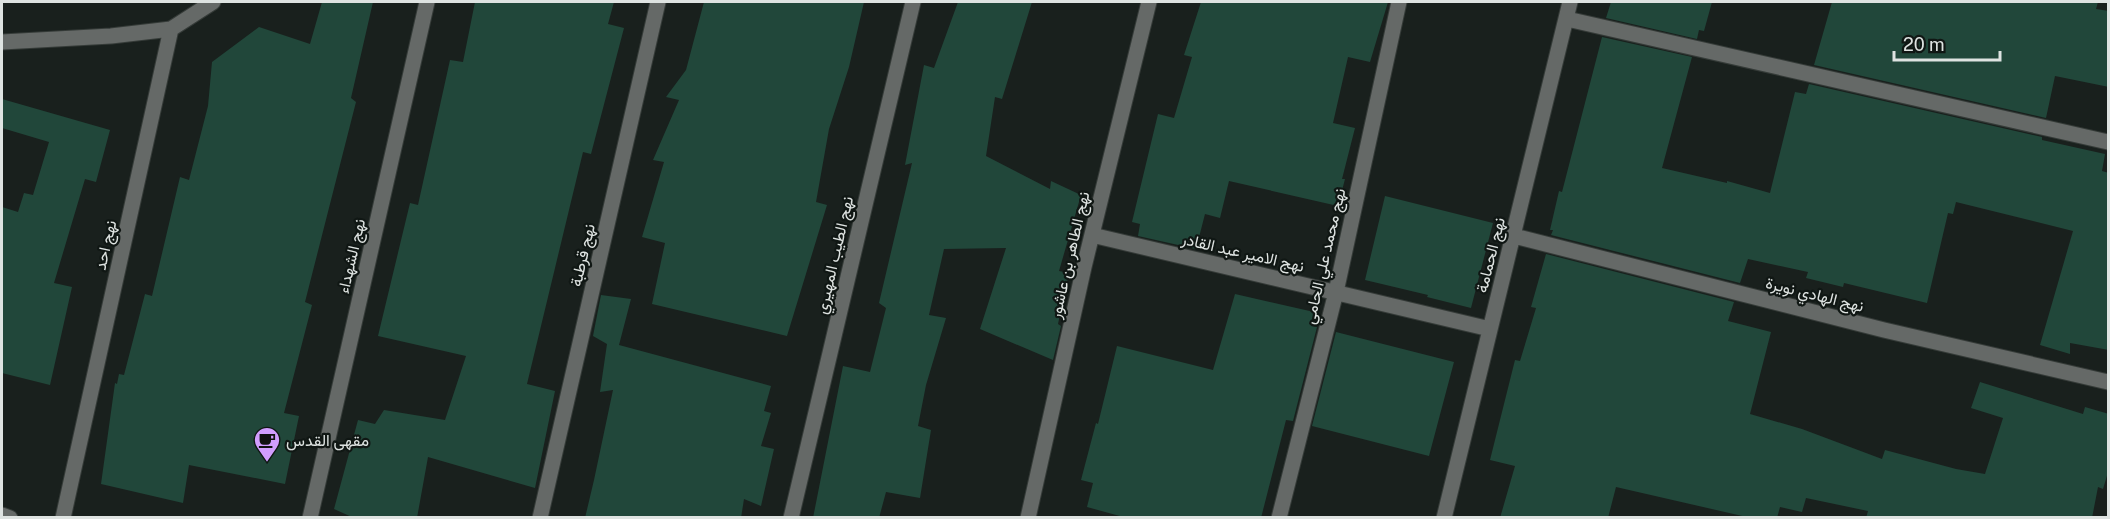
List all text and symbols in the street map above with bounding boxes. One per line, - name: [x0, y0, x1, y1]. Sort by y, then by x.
- scale bar: [1894, 24, 2000, 62]
- text: 20 m: [1903, 34, 1945, 55]
- street label: نهج محمد علي الحامي: [1300, 186, 1353, 327]
- street label: نهج الطاهر بن عاشور: [1045, 190, 1095, 322]
- street label: نهج الطيب المهيري: [812, 194, 861, 317]
- street label: نهج الحمامة: [1472, 216, 1511, 295]
- street label: نهج الشهداء: [334, 217, 371, 296]
- street label: نهج احد: [91, 218, 122, 272]
- street label: نهج قرطبة: [566, 222, 601, 289]
- street label: نهج الامير عبد القادر: [1178, 229, 1306, 278]
- street label: نهج الهادي نويرة: [1763, 273, 1866, 320]
- cafe icon: مقهى القدس: [252, 425, 282, 463]
- place label: مقهى القدس: [286, 431, 369, 451]

